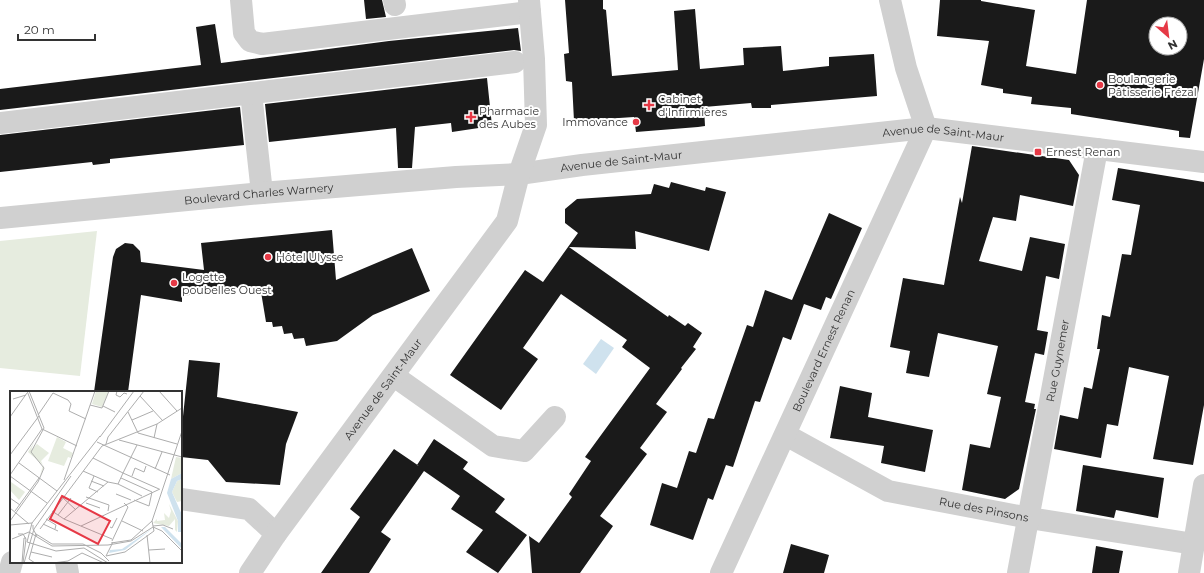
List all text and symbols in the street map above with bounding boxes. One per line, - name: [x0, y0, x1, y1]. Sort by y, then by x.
- scale bar: [18, 16, 95, 42]
- north arrow: [1148, 16, 1188, 56]
- text: 20 m: [24, 22, 55, 37]
- text: N: [1165, 37, 1180, 53]
- place label: Boulangerie Pâtisserie Frézal: [1108, 72, 1197, 99]
- marker: Boulangerie Pâtisserie Frézal: [1095, 80, 1105, 90]
- place label: Cabinet d'Infirmières: [658, 92, 728, 119]
- marker: Cabinet d'Infirmières: [643, 99, 655, 111]
- place label: Pharmacie des Aubes: [479, 104, 539, 131]
- marker: Pharmacie des Aubes: [466, 112, 476, 122]
- place label: Immovance: [562, 115, 628, 129]
- marker: Immovance: [631, 117, 641, 127]
- street label: Avenue de Saint-Maur: [882, 121, 1005, 145]
- place label: Ernest Renan: [1046, 145, 1120, 159]
- street label: Avenue de Saint-Maur: [559, 147, 683, 175]
- marker: Ernest Renan: [1033, 147, 1043, 157]
- street label: Boulevard Charles Warnery: [184, 180, 334, 207]
- place label: Hôtel Ulysse: [276, 250, 344, 264]
- marker: Hôtel Ulysse: [263, 252, 273, 262]
- place label: Logette poubelles Ouest: [182, 270, 272, 297]
- marker: Logette poubelles Ouest: [169, 278, 179, 288]
- street label: Boulevard Ernest Renan: [789, 287, 858, 414]
- street label: Rue Guynemer: [1043, 318, 1072, 403]
- street label: Avenue de Saint-Maur: [341, 336, 425, 443]
- inset map: [10, 391, 182, 563]
- street label: Rue des Pinsons: [938, 494, 1030, 525]

